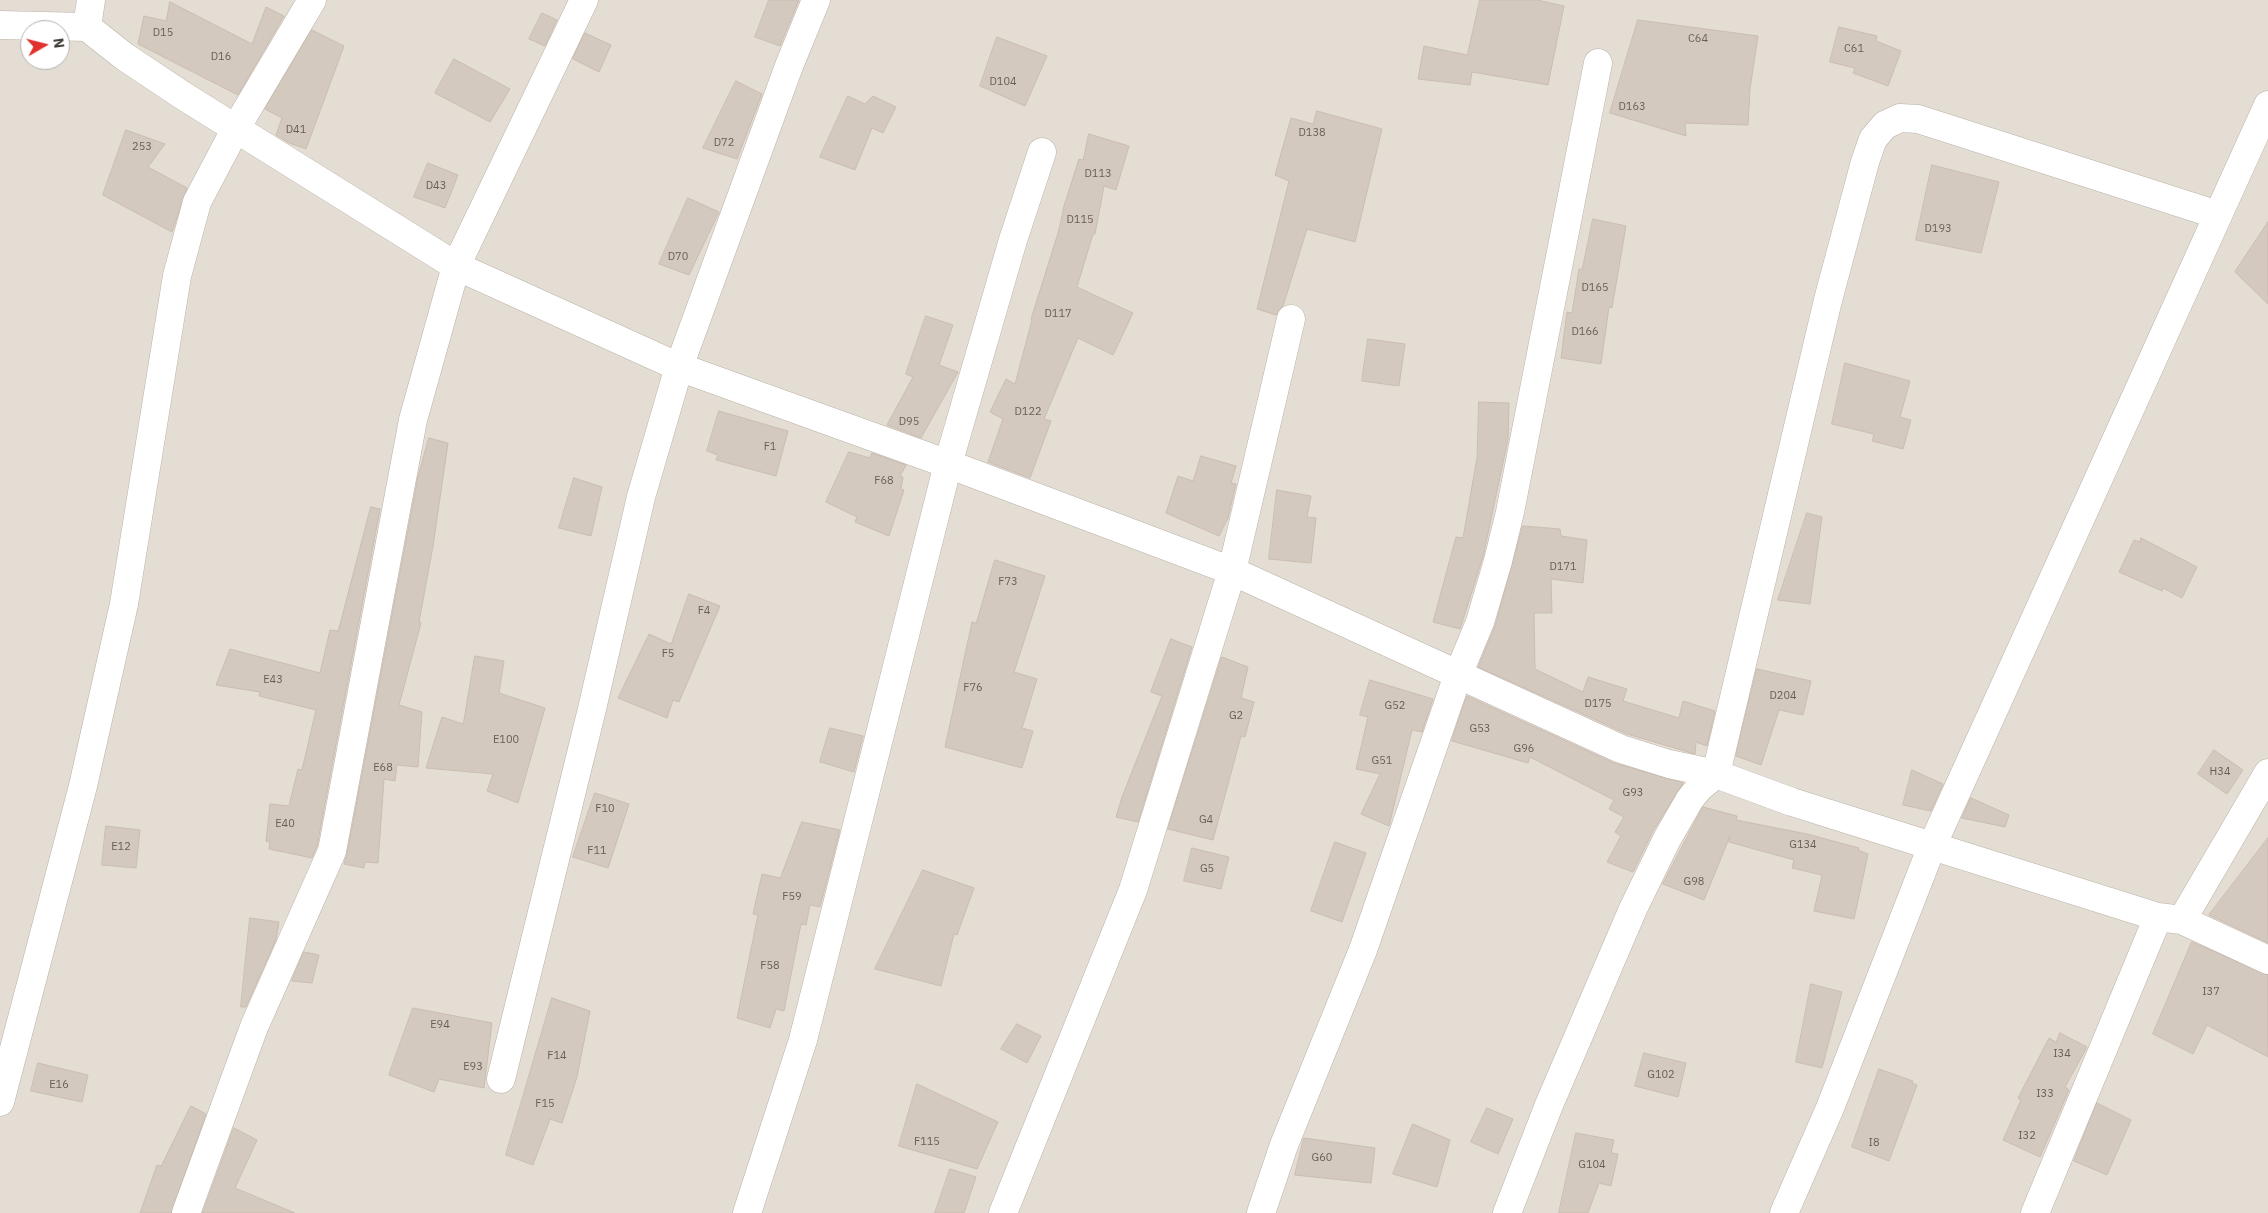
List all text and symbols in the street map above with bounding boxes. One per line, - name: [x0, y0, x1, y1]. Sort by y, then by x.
- north arrow: [20, 20, 70, 70]
- house number: D15: [153, 26, 173, 40]
- house number: C64: [1688, 32, 1708, 46]
- text: N: [49, 37, 68, 49]
- house number: C61: [1844, 42, 1864, 56]
- house number: D16: [211, 50, 231, 64]
- house number: D104: [989, 75, 1017, 89]
- house number: D163: [1618, 100, 1646, 114]
- house number: D41: [286, 123, 306, 137]
- house number: D138: [1298, 126, 1326, 140]
- house number: D72: [714, 136, 734, 150]
- house number: 253: [132, 140, 152, 154]
- house number: D113: [1084, 167, 1112, 181]
- house number: D43: [426, 179, 446, 193]
- house number: D115: [1066, 213, 1094, 227]
- house number: D193: [1924, 222, 1952, 236]
- house number: D70: [668, 250, 688, 264]
- house number: D165: [1581, 281, 1609, 295]
- house number: D117: [1044, 307, 1072, 321]
- house number: D166: [1571, 325, 1599, 339]
- house number: D122: [1014, 405, 1042, 419]
- house number: D95: [899, 415, 919, 429]
- house number: F1: [764, 440, 776, 454]
- house number: F68: [874, 474, 894, 488]
- house number: D171: [1549, 560, 1577, 574]
- house number: F73: [998, 575, 1018, 589]
- house number: F4: [698, 604, 710, 618]
- house number: F5: [662, 647, 674, 661]
- house number: E43: [263, 673, 283, 687]
- house number: F76: [963, 681, 983, 695]
- house number: D204: [1769, 689, 1797, 703]
- house number: D175: [1584, 697, 1612, 711]
- house number: G52: [1385, 699, 1405, 713]
- house number: G2: [1229, 709, 1243, 723]
- house number: G53: [1470, 722, 1490, 736]
- house number: E100: [493, 733, 519, 747]
- house number: G96: [1514, 742, 1534, 756]
- house number: G51: [1372, 754, 1392, 768]
- house number: E68: [373, 761, 393, 775]
- house number: H34: [2210, 765, 2230, 779]
- house number: G93: [1623, 786, 1643, 800]
- house number: F10: [595, 802, 615, 816]
- house number: G4: [1199, 813, 1213, 827]
- house number: E40: [275, 817, 295, 831]
- house number: G134: [1789, 838, 1817, 852]
- house number: E12: [111, 840, 131, 854]
- house number: F11: [587, 844, 607, 858]
- house number: G5: [1200, 862, 1214, 876]
- house number: G98: [1684, 875, 1704, 889]
- house number: F59: [782, 890, 802, 904]
- house number: F58: [760, 959, 780, 973]
- house number: I37: [2202, 985, 2220, 999]
- house number: E94: [430, 1018, 450, 1032]
- house number: I34: [2053, 1047, 2071, 1061]
- house number: F14: [547, 1049, 567, 1063]
- house number: E93: [463, 1060, 483, 1074]
- house number: G102: [1647, 1068, 1675, 1082]
- house number: E16: [49, 1078, 69, 1092]
- house number: I33: [2036, 1087, 2054, 1101]
- house number: F15: [535, 1097, 555, 1111]
- house number: I32: [2018, 1129, 2036, 1143]
- house number: F115: [914, 1135, 940, 1149]
- house number: I8: [1869, 1136, 1879, 1150]
- house number: G60: [1312, 1151, 1332, 1165]
- house number: G104: [1578, 1158, 1606, 1172]

